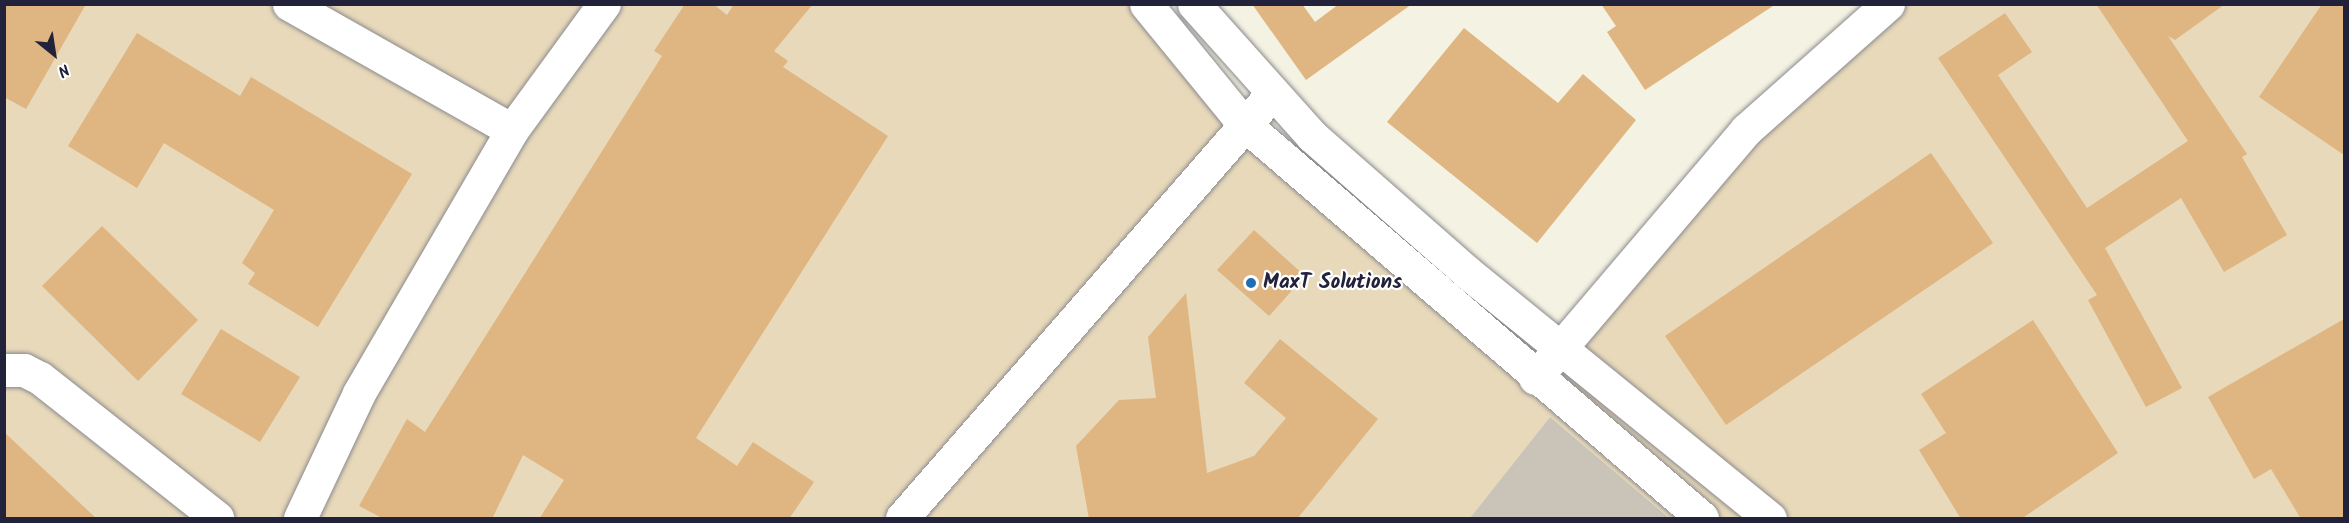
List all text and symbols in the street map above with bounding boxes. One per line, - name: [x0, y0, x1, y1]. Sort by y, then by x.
- north arrow: [24, 24, 84, 84]
- text: N: [53, 57, 74, 83]
- place label: MaxT Solutions: [1263, 270, 1402, 296]
- marker: MaxT Solutions: [1244, 276, 1258, 290]

